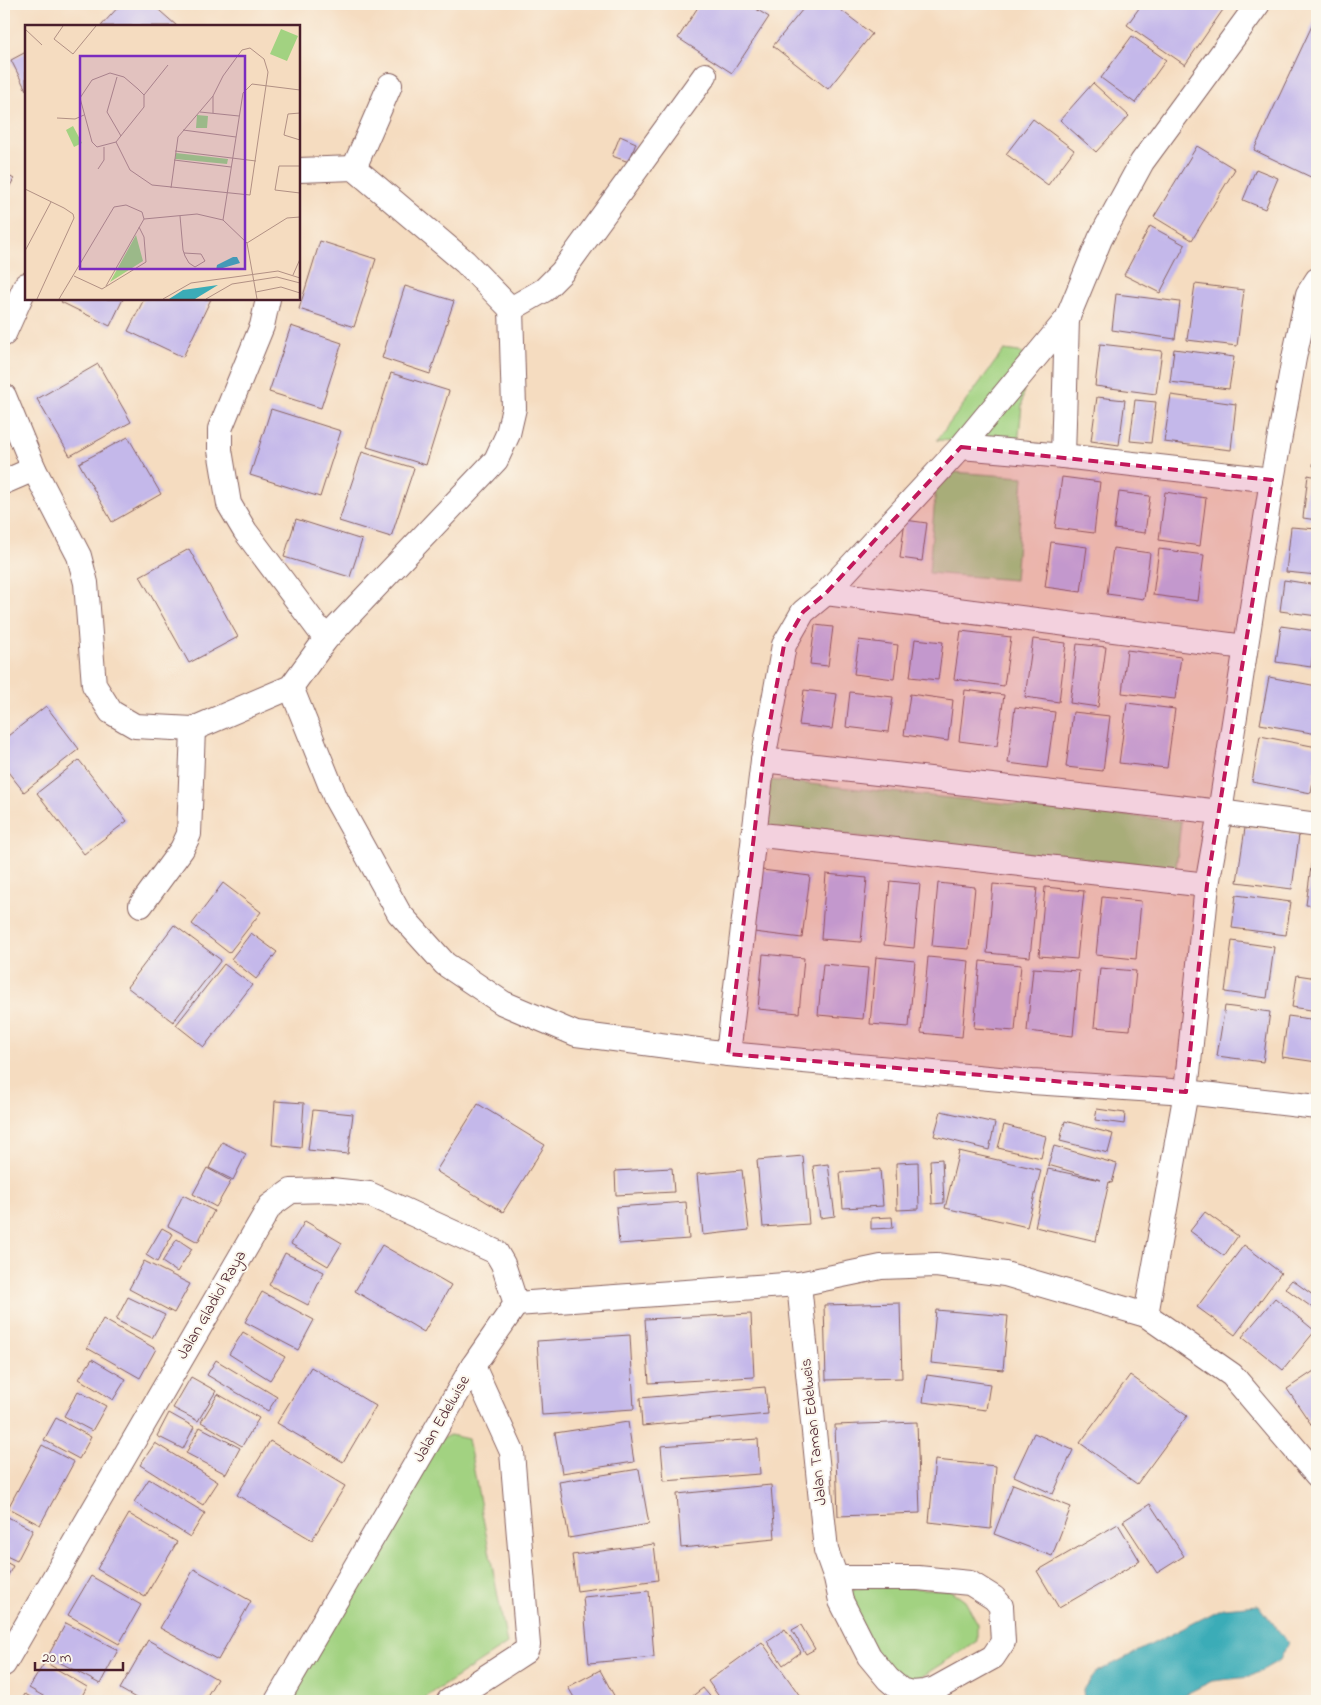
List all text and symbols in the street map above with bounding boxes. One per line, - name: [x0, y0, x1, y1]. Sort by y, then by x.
- inset map: [25, 25, 300, 300]
- street label: Jalan Gladiol Raya: [171, 1246, 253, 1364]
- street label: Jalan Taman Edelweis: [794, 1357, 834, 1507]
- street label: Jalan Edelwise: [407, 1370, 477, 1467]
- scale bar: [35, 1640, 122, 1672]
- text: 20 m: [42, 1647, 72, 1669]

